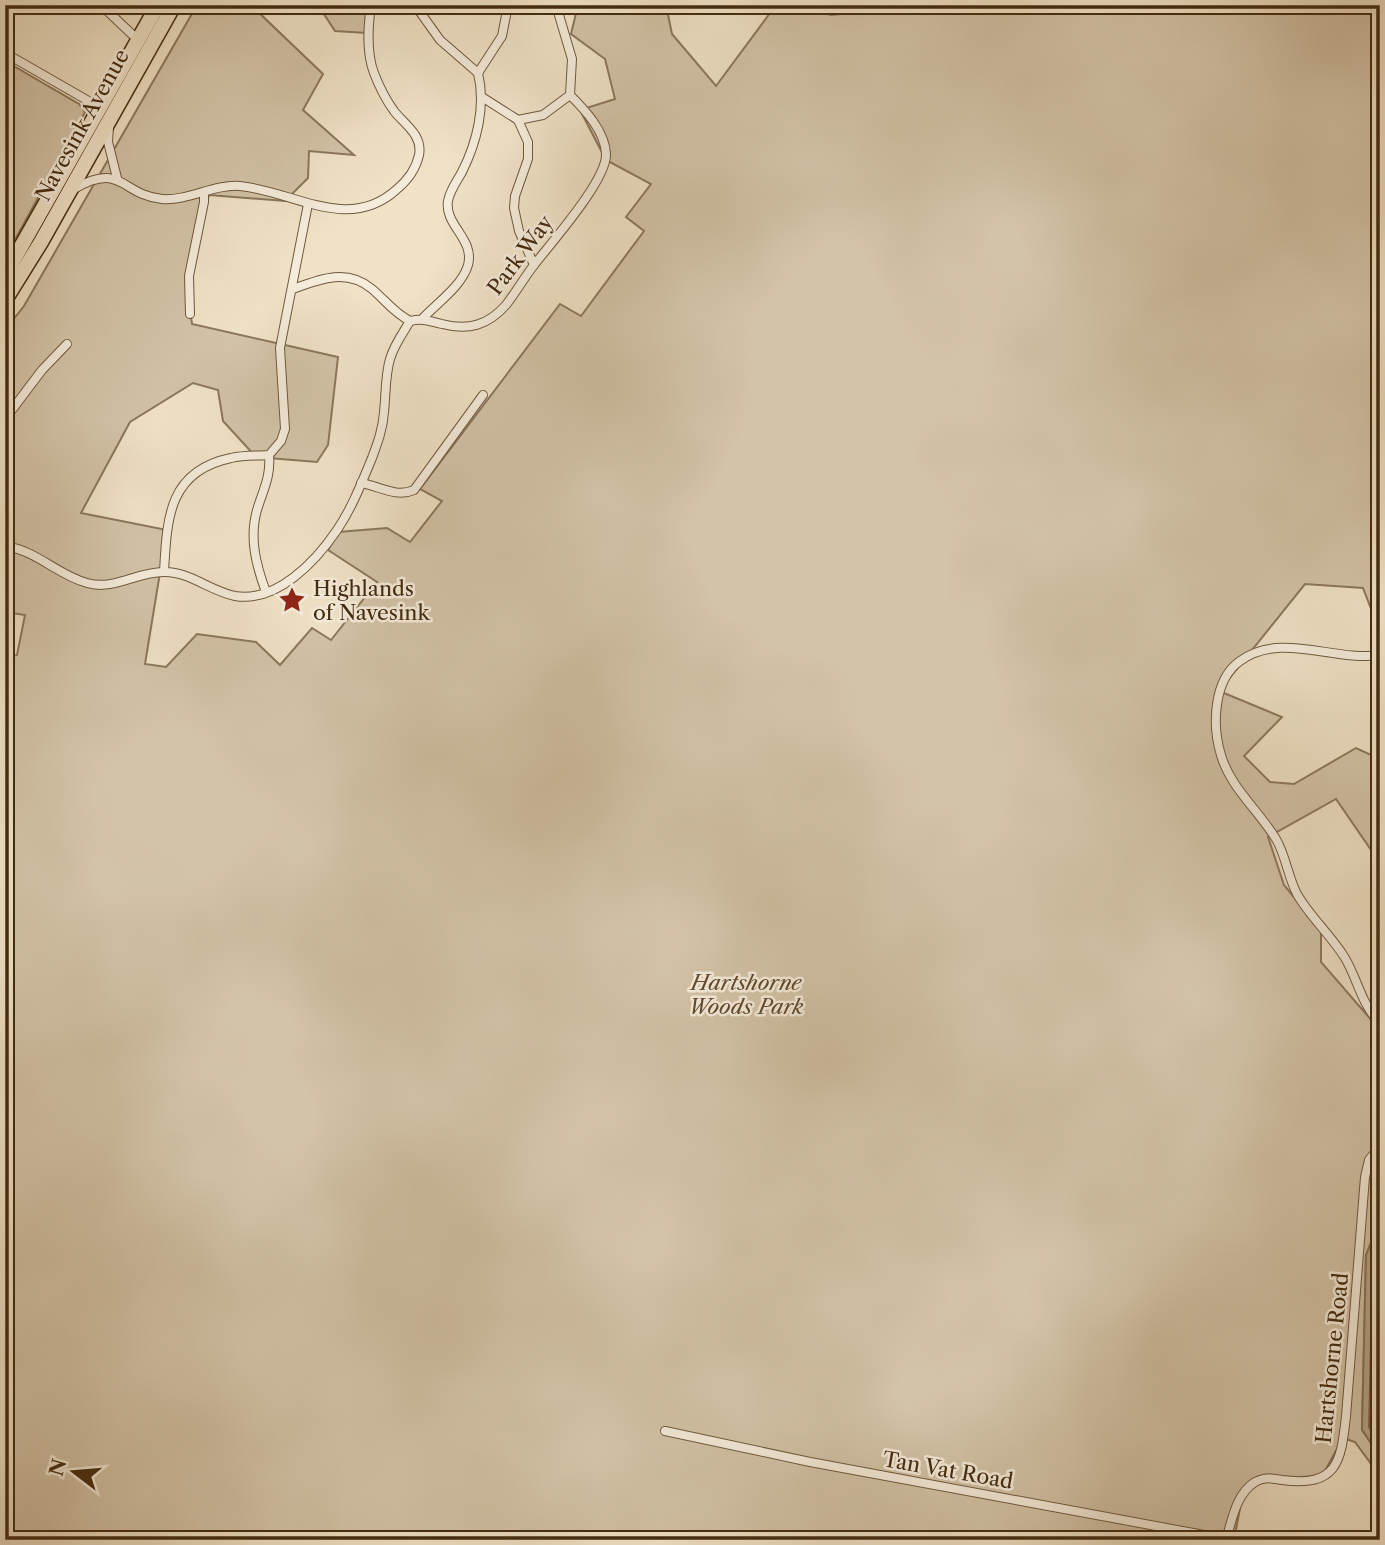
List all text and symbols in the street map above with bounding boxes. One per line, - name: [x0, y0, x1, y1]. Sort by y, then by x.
- street label: Navesink Avenue: [30, 45, 134, 205]
- street label: Park Way: [482, 210, 558, 300]
- place label: Highlands of Navesink: [313, 576, 430, 625]
- place icon: Highlands of Navesink: [277, 585, 307, 615]
- park label: Hartshorne Woods Park: [688, 970, 804, 1019]
- street label: Hartshorne Road: [1311, 1271, 1353, 1445]
- north arrow: [38, 1436, 108, 1506]
- street label: Tan Vat Road: [881, 1446, 1015, 1494]
- text: N: [45, 1456, 71, 1479]

